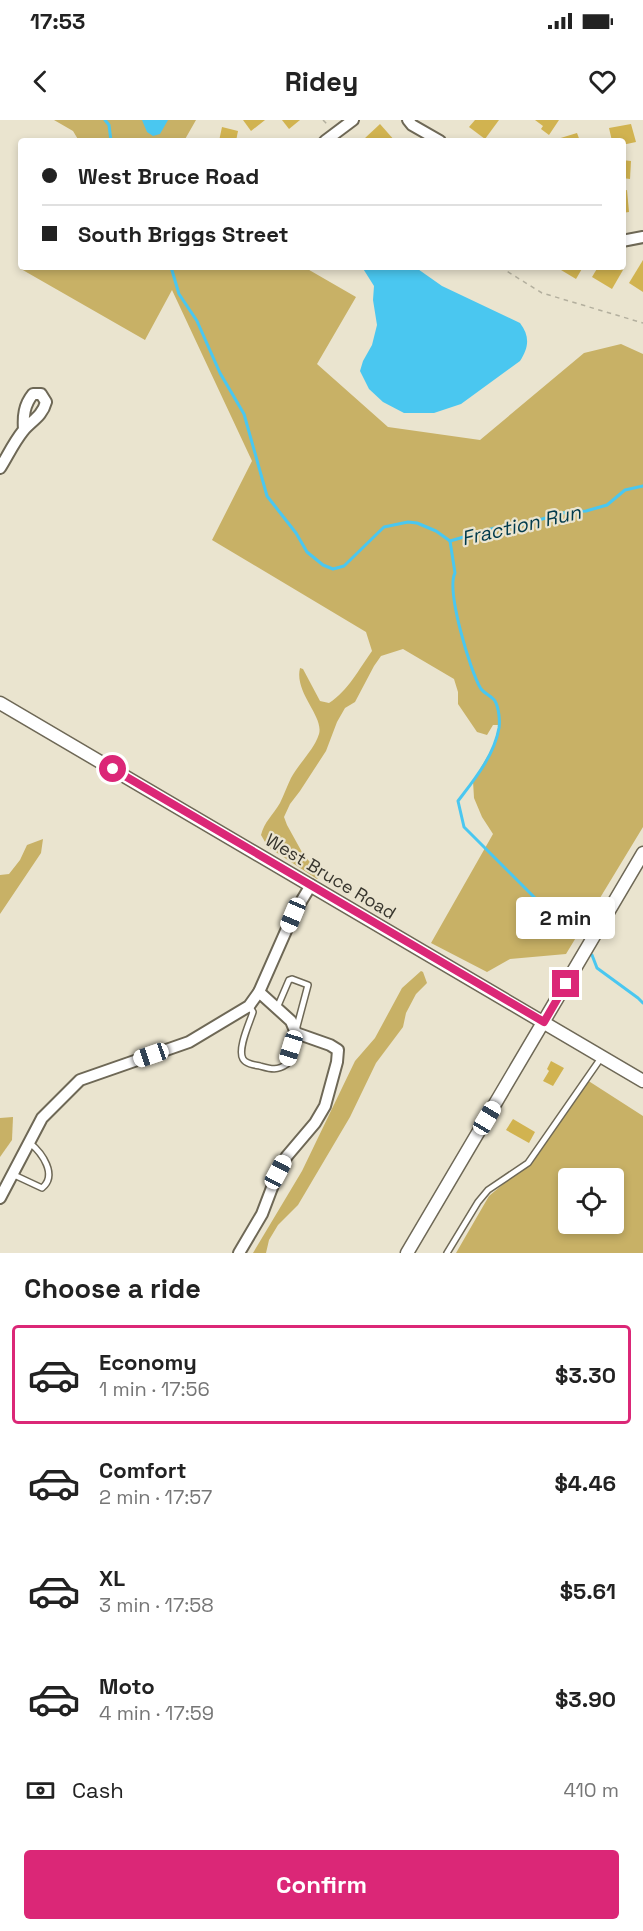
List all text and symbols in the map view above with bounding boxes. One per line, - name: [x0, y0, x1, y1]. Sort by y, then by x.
- text: 17:53: [30, 7, 85, 35]
- text: Ridey: [285, 64, 358, 99]
- icon: back: [24, 65, 57, 98]
- icon: heart: [586, 65, 619, 98]
- text: West Bruce Road: [78, 162, 259, 190]
- text: South Briggs Street: [78, 220, 289, 248]
- water label: Fraction Run: [459, 498, 584, 551]
- route start: [99, 755, 126, 782]
- street label: West Bruce Road: [262, 828, 400, 924]
- car: [278, 895, 308, 935]
- callout: 2 min: [516, 897, 616, 939]
- text: 2 min: [540, 905, 591, 931]
- route end: [552, 970, 579, 997]
- car: [277, 1028, 305, 1068]
- car: [131, 1041, 171, 1069]
- car: [470, 1098, 504, 1138]
- car: [262, 1152, 294, 1192]
- map controls: [558, 1168, 624, 1234]
- button: locate: [558, 1168, 624, 1234]
- text: Choose a ride: [24, 1271, 201, 1306]
- icon: car: [27, 1348, 81, 1402]
- text: Economy: [99, 1348, 197, 1376]
- text: $3.30: [555, 1361, 616, 1389]
- text: 1 min · 17:56: [99, 1376, 210, 1402]
- icon: car: [27, 1456, 81, 1510]
- text: Comfort: [99, 1456, 187, 1484]
- text: $4.46: [555, 1469, 616, 1497]
- text: 2 min · 17:57: [99, 1484, 212, 1510]
- icon: car: [27, 1564, 81, 1618]
- text: XL: [99, 1564, 125, 1592]
- text: $5.61: [560, 1577, 616, 1605]
- text: 3 min · 17:58: [99, 1592, 214, 1618]
- icon: car: [27, 1672, 81, 1726]
- text: Moto: [99, 1672, 155, 1700]
- text: $3.90: [555, 1685, 616, 1713]
- text: 4 min · 17:59: [99, 1700, 214, 1726]
- icon: cash: [24, 1774, 57, 1807]
- text: Cash: [72, 1776, 124, 1804]
- text: 410 m: [563, 1777, 619, 1803]
- button: Confirm: [24, 1850, 619, 1919]

